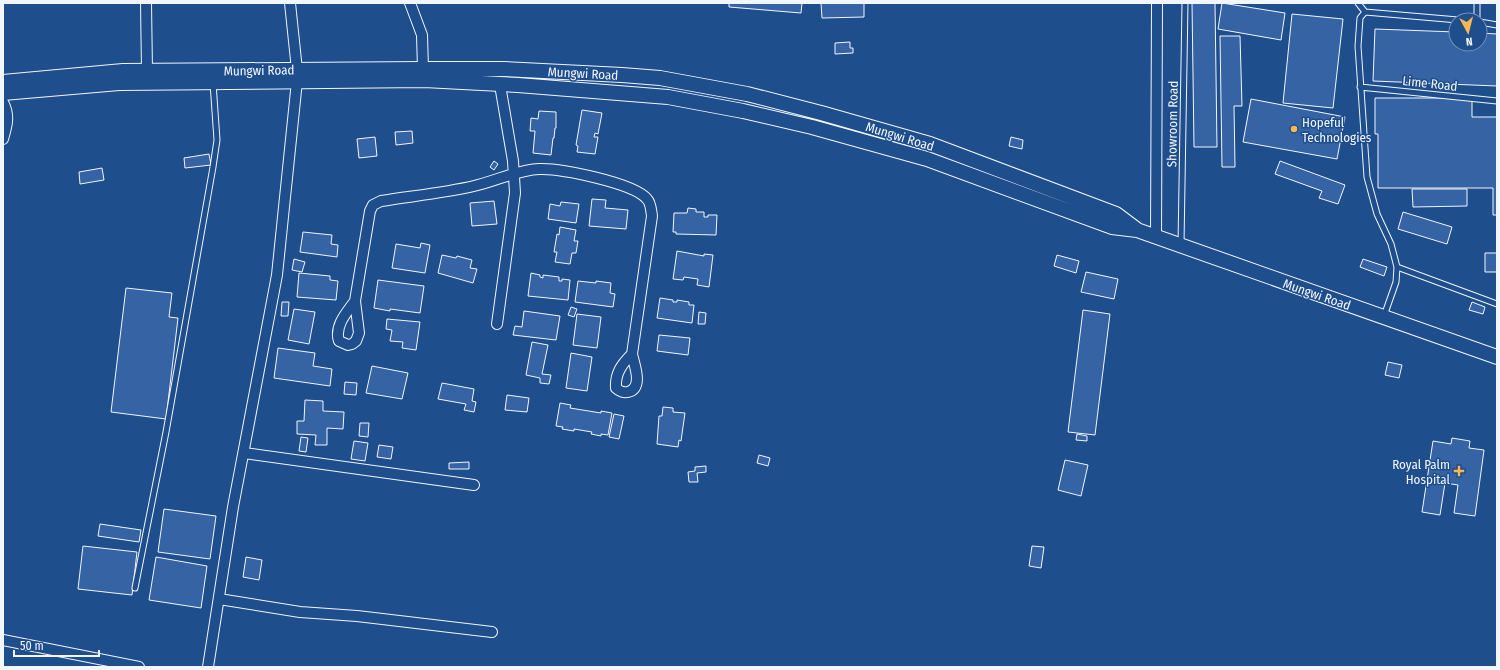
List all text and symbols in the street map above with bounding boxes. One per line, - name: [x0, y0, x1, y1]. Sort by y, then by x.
- north arrow: [1448, 12, 1488, 52]
- text: N: [1465, 35, 1473, 48]
- street label: Mungwi Road: [223, 62, 295, 79]
- street label: Mungwi Road: [547, 64, 619, 83]
- street label: Lime Road: [1402, 73, 1458, 94]
- street label: Showroom Road: [1164, 81, 1181, 167]
- place label: Hopeful Technologies: [1302, 115, 1372, 145]
- street label: Mungwi Road: [864, 119, 936, 154]
- marker: Hopeful Technologies: [1289, 124, 1299, 134]
- street label: Mungwi Road: [1281, 276, 1353, 313]
- place label: Royal Palm Hospital: [1392, 457, 1451, 487]
- marker: Royal Palm Hospital: [1453, 465, 1465, 477]
- scale bar: [14, 632, 99, 658]
- text: 50 m: [20, 639, 44, 653]

